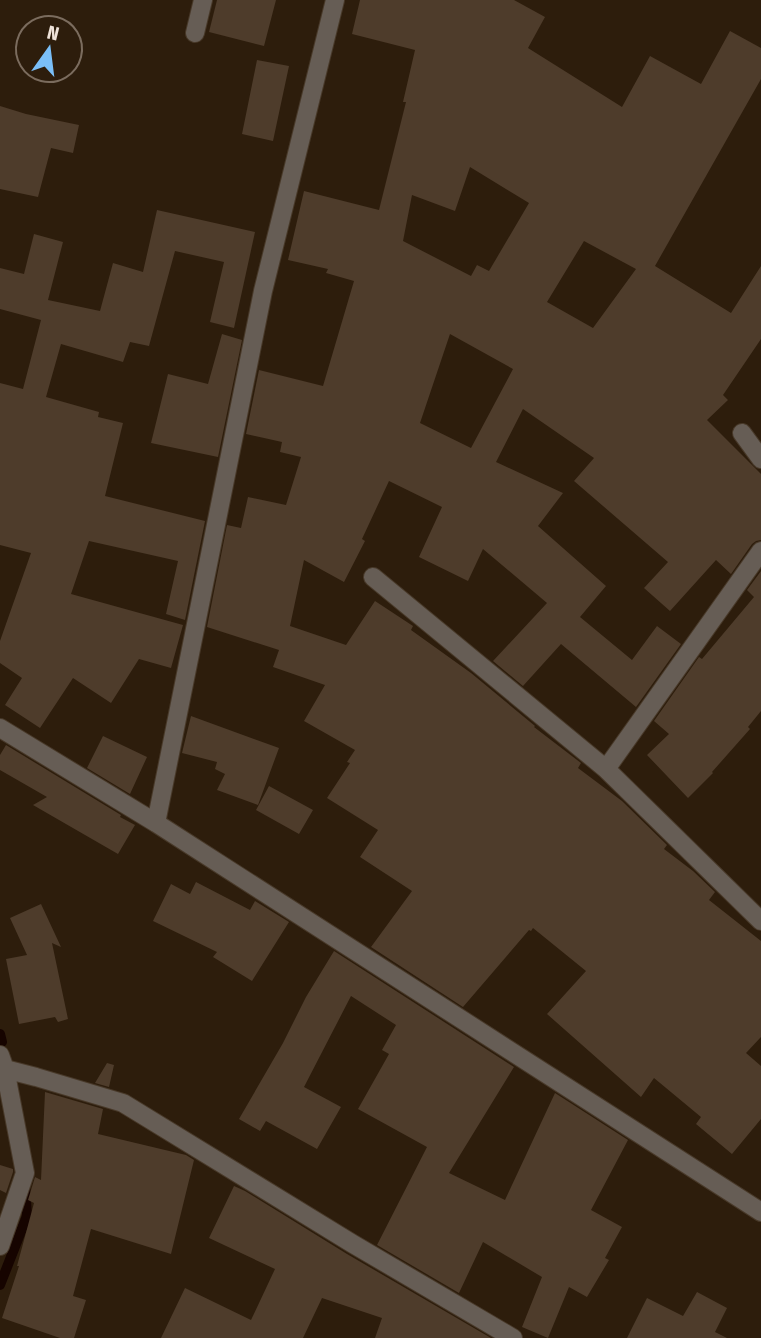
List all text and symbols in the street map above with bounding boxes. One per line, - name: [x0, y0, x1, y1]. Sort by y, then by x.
- north arrow: [14, 14, 84, 84]
- text: N: [45, 20, 61, 46]

